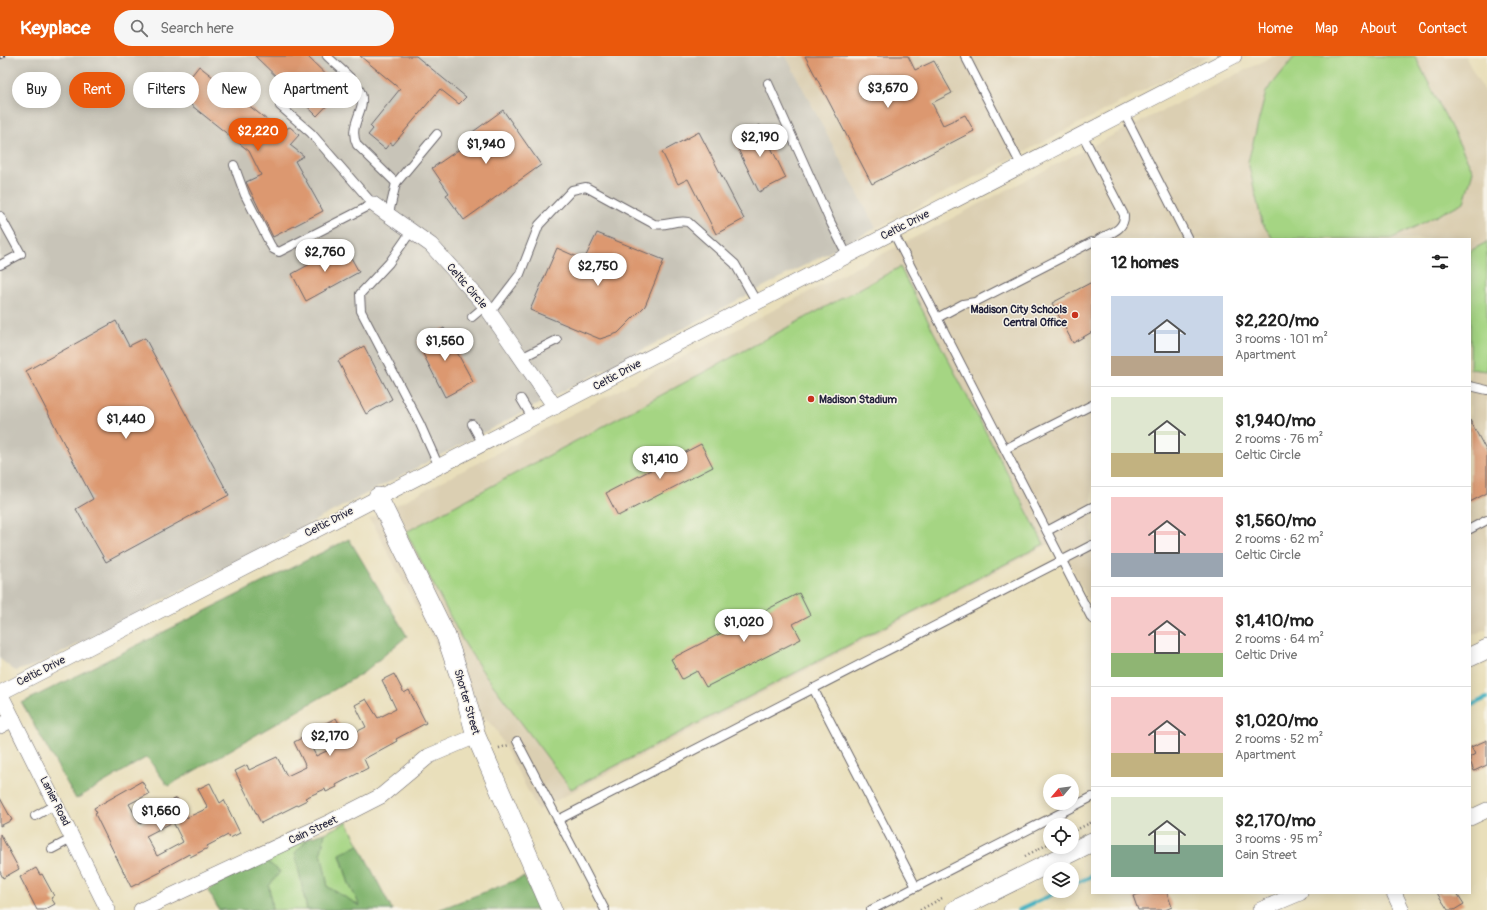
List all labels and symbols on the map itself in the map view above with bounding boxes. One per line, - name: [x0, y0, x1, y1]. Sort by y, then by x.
- pin: $3,670: [855, 75, 921, 109]
- pin: $2,220: [225, 118, 291, 152]
- pin: $2,190: [727, 124, 793, 158]
- pin: $1,940: [453, 131, 519, 165]
- street label: Celtic Drive: [879, 207, 932, 243]
- pin: $2,760: [292, 239, 358, 273]
- pin: $2,750: [565, 253, 631, 287]
- street label: Celtic Circle: [444, 261, 490, 312]
- place label: Madison City Schools Central Office: [971, 303, 1068, 329]
- marker: Madison City Schools Central Office: [1070, 310, 1080, 320]
- pin: $1,560: [412, 328, 478, 362]
- street label: Celtic Drive: [591, 357, 644, 393]
- place label: Madison Stadium: [819, 393, 897, 406]
- marker: Madison Stadium: [806, 394, 816, 404]
- pin: $1,440: [93, 406, 159, 440]
- pin: $1,410: [627, 446, 693, 480]
- street label: Celtic Drive: [303, 504, 356, 540]
- pin: $1,020: [711, 609, 777, 643]
- street label: Celtic Drive: [15, 653, 68, 689]
- street label: Shorter Street: [451, 668, 483, 737]
- pin: $2,170: [297, 723, 363, 757]
- street label: Lanier Road: [37, 774, 73, 828]
- north arrow: [1043, 774, 1079, 810]
- pin: $1,660: [128, 798, 194, 832]
- street label: Cain Street: [287, 813, 340, 847]

